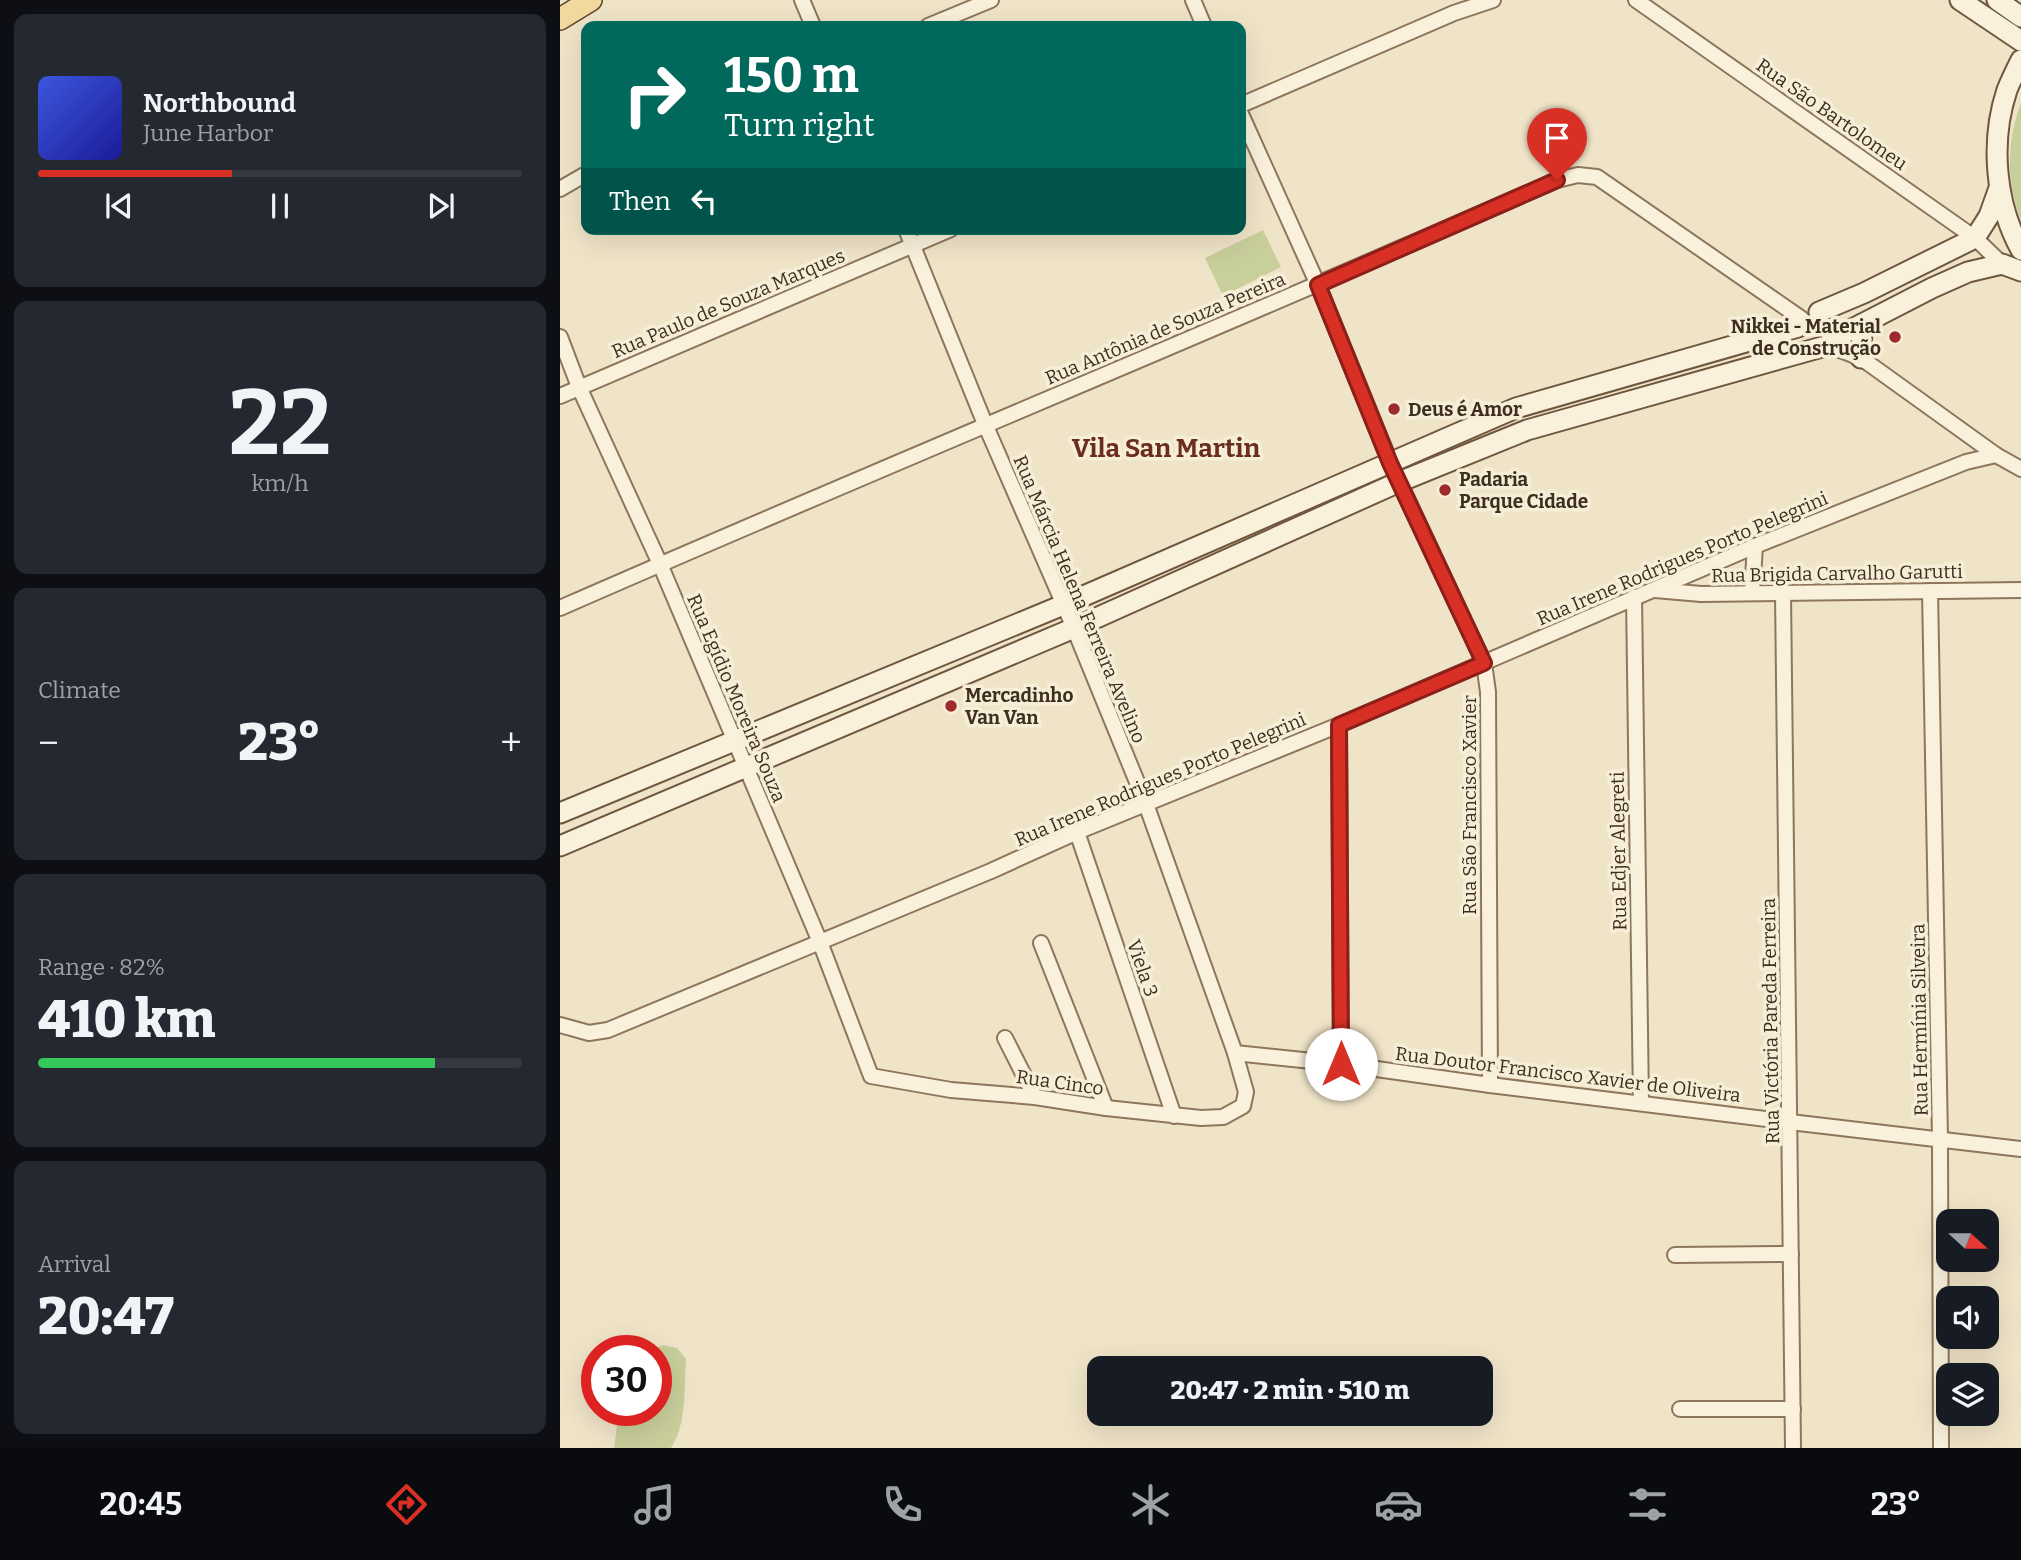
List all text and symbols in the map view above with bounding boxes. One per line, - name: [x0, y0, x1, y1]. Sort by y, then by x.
- text: 150 m: [724, 46, 859, 105]
- icon: right: [609, 49, 700, 140]
- street label: Rua São Bartolomeu: [1752, 54, 1912, 175]
- text: Northbound: [143, 88, 296, 119]
- text: Turn right: [724, 106, 875, 144]
- pin: [1527, 108, 1587, 180]
- text: June Harbor: [143, 119, 273, 147]
- icon: arrive: [1538, 119, 1576, 157]
- icon: left: [685, 182, 723, 220]
- text: Then: [609, 186, 671, 217]
- icon: previous: [100, 187, 138, 225]
- icon: pause: [261, 187, 299, 225]
- icon: next: [422, 187, 460, 225]
- street label: Rua Paulo de Souza Marques: [608, 244, 848, 363]
- street label: Rua Antônia de Souza Pereira: [1042, 267, 1289, 390]
- place label: Nikkei - Material de Construção: [1731, 315, 1881, 360]
- marker: Nikkei - Material de Construção: [1887, 329, 1903, 345]
- text: 22: [229, 369, 331, 478]
- place label: Deus é Amor: [1408, 398, 1522, 421]
- marker: Deus é Amor: [1386, 401, 1402, 417]
- district label: Vila San Martin: [1072, 433, 1261, 464]
- street label: Rua Márcia Helena Ferreira Avelino: [1008, 452, 1151, 747]
- place label: Padaria Parque Cidade: [1459, 468, 1588, 513]
- text: km/h: [252, 469, 308, 497]
- marker: Padaria Parque Cidade: [1437, 482, 1453, 498]
- street label: Rua Irene Rodrigues Porto Pelegrini: [1533, 486, 1832, 630]
- street label: Rua Brigida Carvalho Garutti: [1711, 560, 1963, 587]
- street label: Rua Egídio Moreira Souza: [682, 591, 791, 806]
- text: Climate: [38, 676, 121, 704]
- place label: Mercadinho Van Van: [965, 684, 1073, 729]
- street label: Rua São Francisco Xavier: [1458, 694, 1481, 915]
- marker: Mercadinho Van Van: [943, 698, 959, 714]
- street label: Rua Irene Rodrigues Porto Pelegrini: [1011, 707, 1310, 851]
- text: 23°: [238, 711, 321, 774]
- text: −: [38, 720, 59, 766]
- text: +: [500, 720, 522, 766]
- street label: Rua Edjer Alegreti: [1606, 771, 1631, 931]
- street label: Rua Victória Pareda Ferreira: [1757, 897, 1784, 1144]
- street label: Rua Hermínia Silveira: [1906, 923, 1933, 1116]
- street label: Viela 3: [1122, 937, 1163, 1000]
- text: Range · 82%: [38, 953, 165, 981]
- text: 410 km: [38, 988, 216, 1051]
- position arrow: [1304, 1027, 1378, 1101]
- street label: Rua Doutor Francisco Xavier de Oliveira: [1394, 1042, 1742, 1107]
- street label: Rua Cinco: [1015, 1065, 1105, 1100]
- north arrow: [1936, 1209, 1998, 1272]
- map controls: [1936, 1209, 1999, 1426]
- text: Arrival: [38, 1250, 111, 1278]
- text: 20:47: [38, 1285, 174, 1348]
- button: sound: [1936, 1286, 1999, 1349]
- speed limit sign: 30: [581, 1335, 672, 1426]
- button: layers: [1936, 1363, 1999, 1426]
- text: 20:47 · 2 min · 510 m: [1171, 1375, 1409, 1406]
- icon: directions: [382, 1480, 431, 1529]
- icon: music: [630, 1480, 679, 1529]
- icon: phone: [878, 1480, 927, 1529]
- icon: climate: [1126, 1480, 1175, 1529]
- icon: car: [1374, 1480, 1423, 1529]
- icon: filters: [1623, 1480, 1672, 1529]
- text: 20:45: [100, 1485, 182, 1523]
- text: 23°: [1871, 1485, 1921, 1523]

